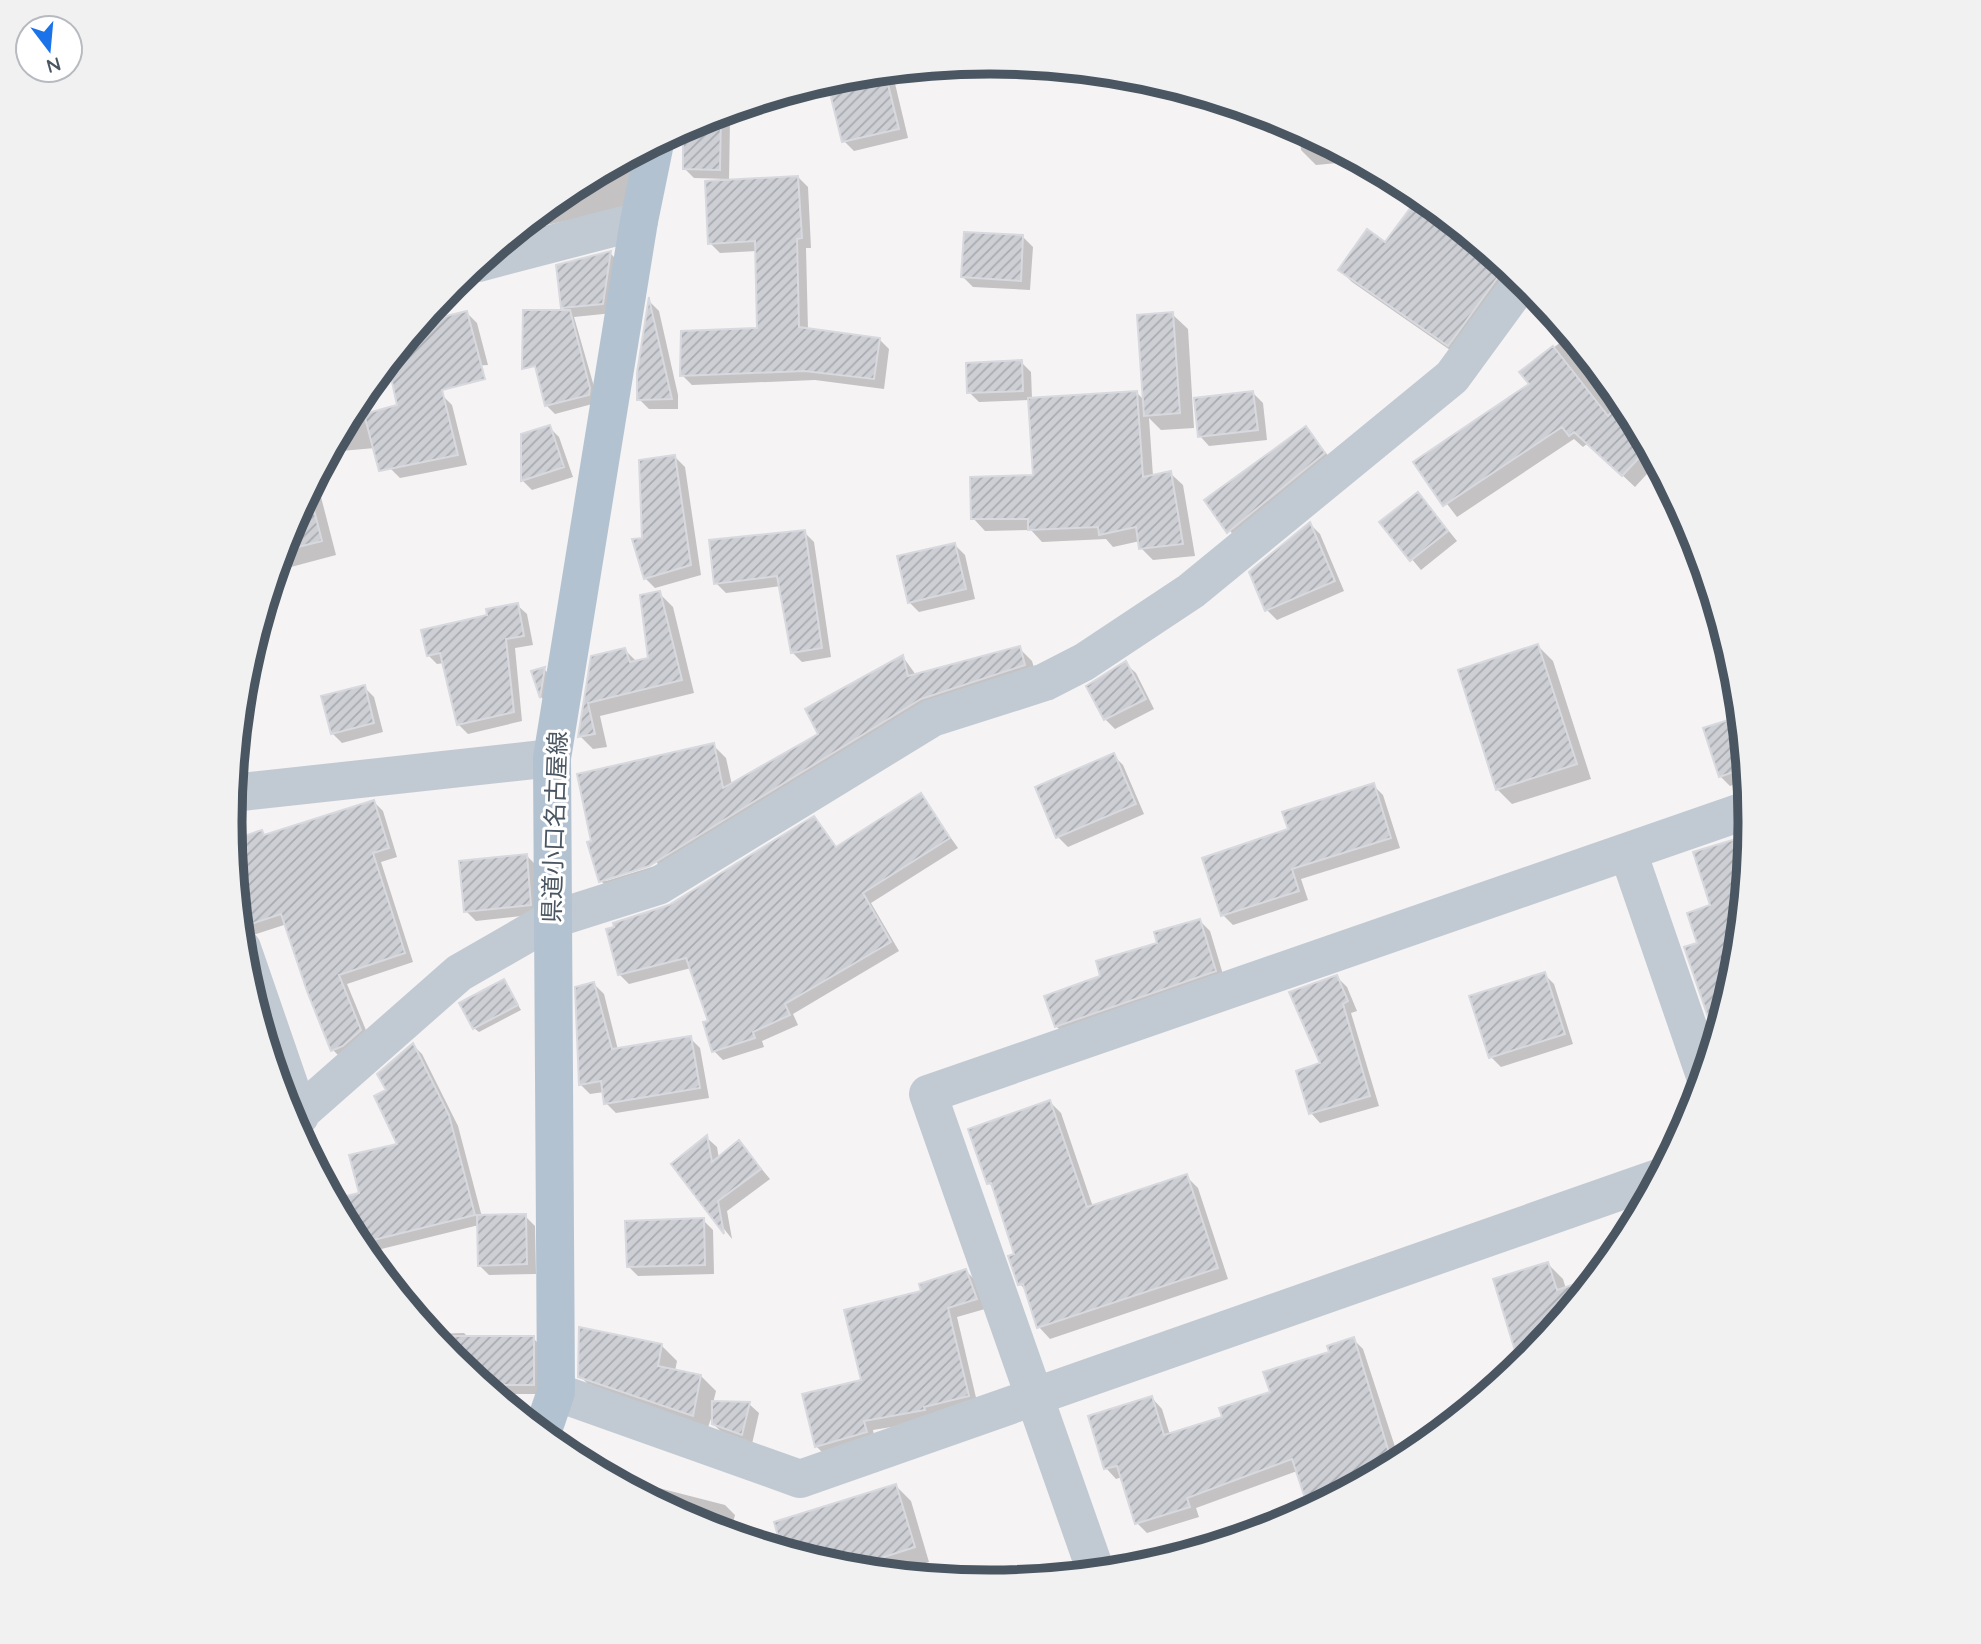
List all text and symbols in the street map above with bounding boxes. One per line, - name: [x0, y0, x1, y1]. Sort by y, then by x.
- north arrow: [14, 14, 84, 84]
- text: N: [44, 52, 64, 79]
- street label: 県道小口名古屋線: [536, 731, 572, 923]

